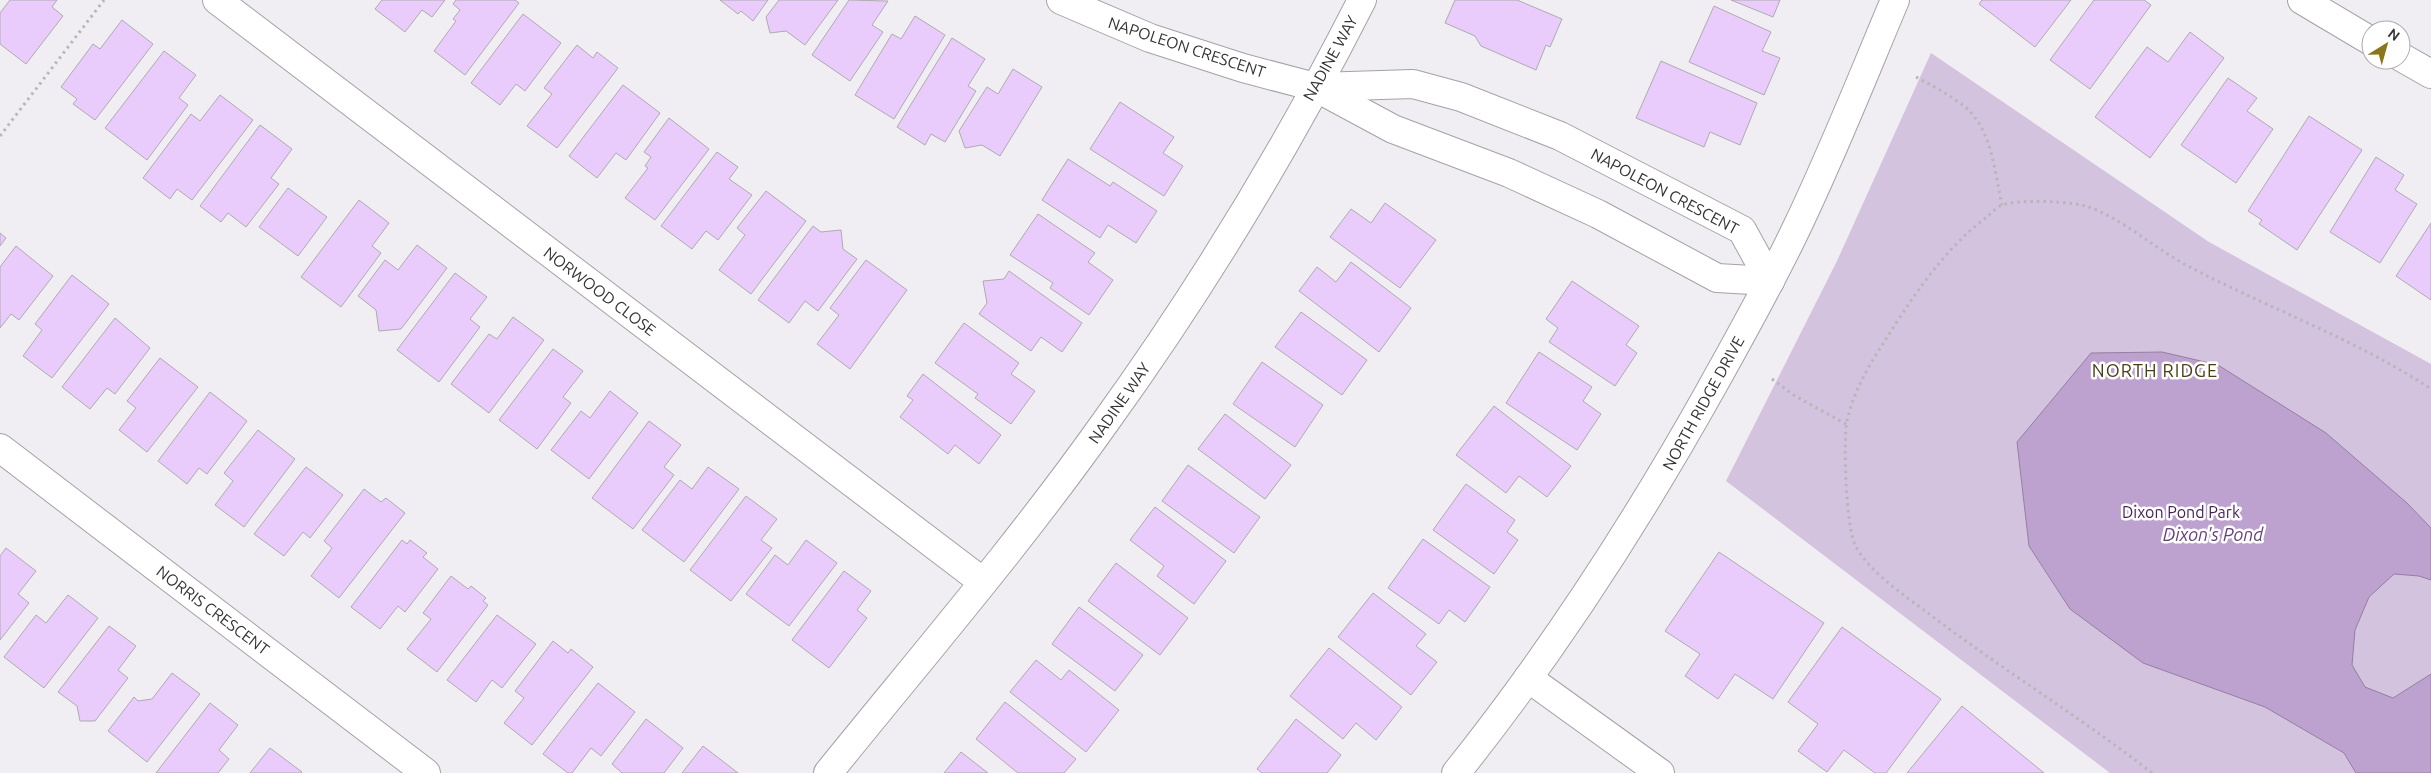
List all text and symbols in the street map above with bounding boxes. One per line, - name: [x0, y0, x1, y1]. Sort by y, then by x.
- street label: NADINE WAY: [1299, 12, 1361, 104]
- street label: NAPOLEON CRESCENT: [1106, 13, 1268, 81]
- north arrow: [2361, 20, 2411, 70]
- text: N: [2385, 25, 2403, 44]
- street label: NAPOLEON CRESCENT: [1588, 144, 1742, 238]
- street label: NORWOOD CLOSE: [540, 243, 660, 339]
- street label: NORTH RIDGE DRIVE: [1659, 333, 1747, 473]
- street label: NADINE WAY: [1085, 359, 1154, 447]
- district label: NORTH RIDGE: [2092, 360, 2218, 380]
- park label: Dixon Pond Park: [2122, 503, 2240, 521]
- water label: Dixon's Pond: [2163, 524, 2264, 544]
- street label: NORRIS CRESCENT: [153, 562, 273, 658]

